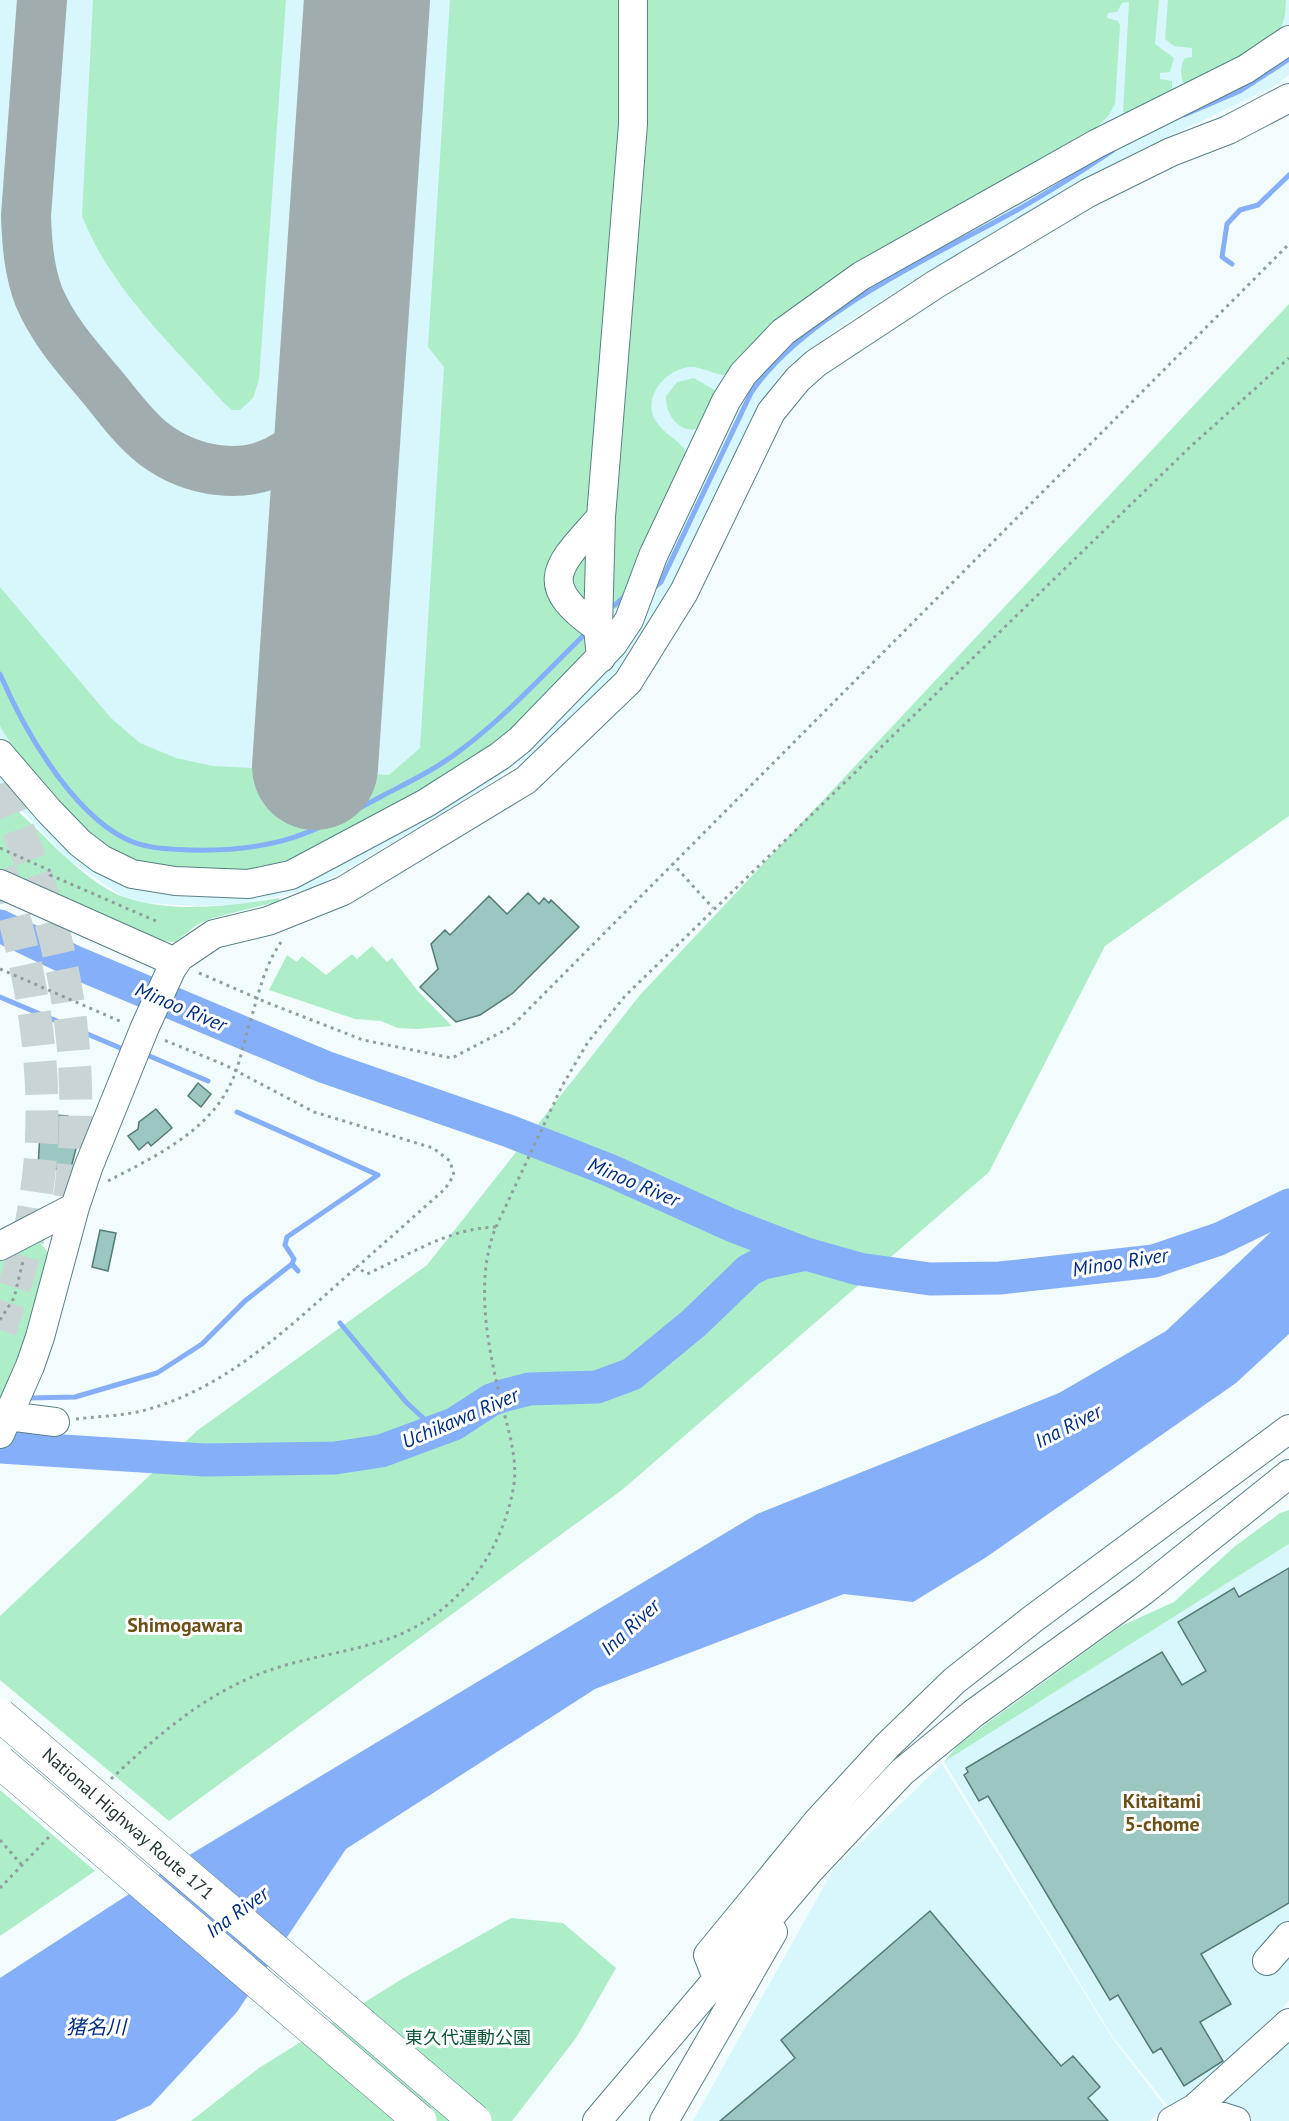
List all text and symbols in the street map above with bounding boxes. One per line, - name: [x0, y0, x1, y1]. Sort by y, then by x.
- water label: Minoo River: [131, 976, 232, 1038]
- water label: Minoo River: [584, 1151, 685, 1213]
- water label: Minoo River: [1070, 1241, 1171, 1282]
- water label: Uchikawa River: [398, 1381, 524, 1454]
- water label: Ina River: [1030, 1397, 1107, 1454]
- water label: Ina River: [595, 1592, 666, 1661]
- district label: Shimogawara: [127, 1612, 243, 1638]
- street label: National Highway Route 171: [38, 1743, 219, 1904]
- district label: Kitaitami 5-chome: [1123, 1788, 1201, 1837]
- water label: Ina River: [200, 1880, 275, 1944]
- water label: 猪名川: [66, 2014, 128, 2040]
- park label: 東久代運動公園: [405, 2026, 531, 2049]

